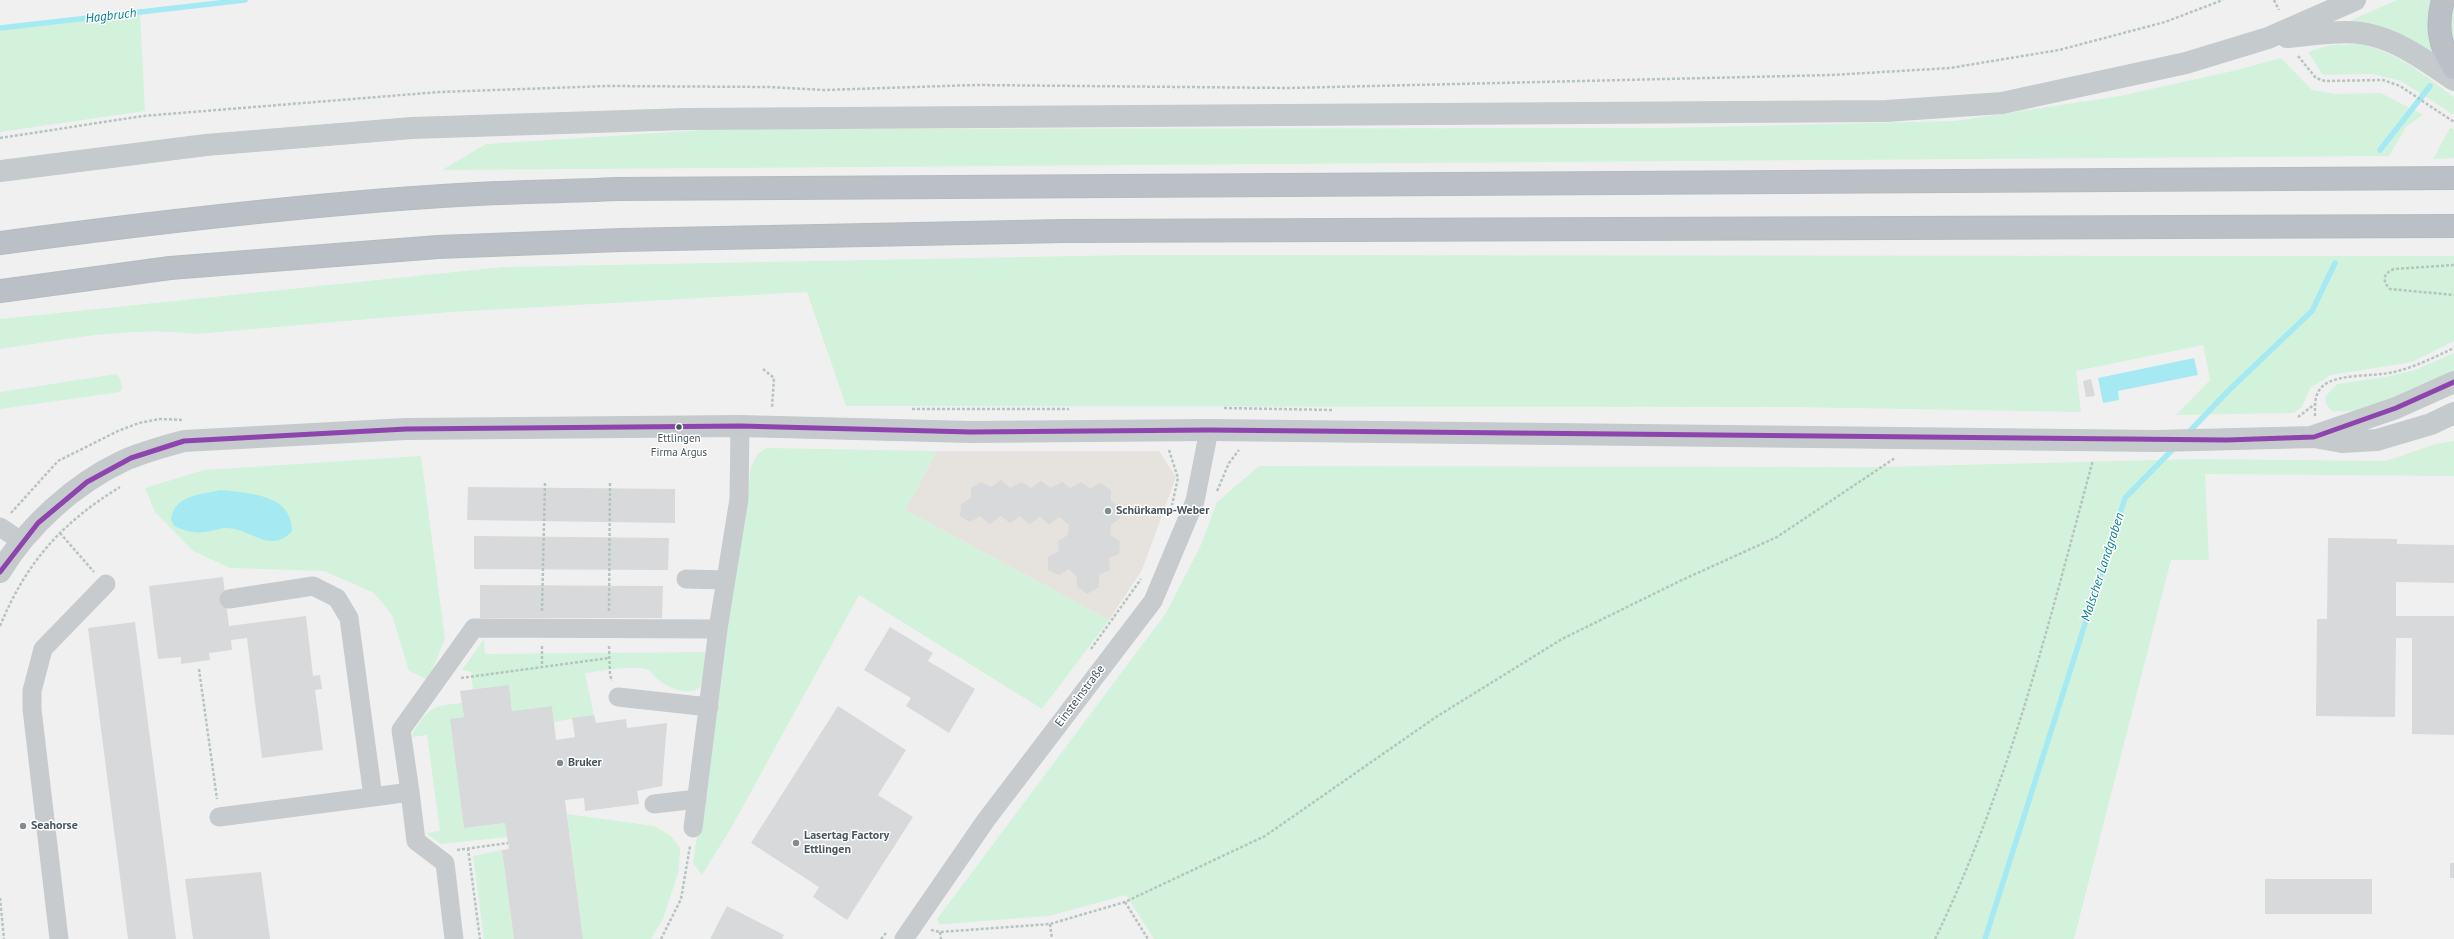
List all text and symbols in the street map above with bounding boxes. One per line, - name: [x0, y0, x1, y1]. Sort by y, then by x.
- water label: Hagbruch: [85, 5, 137, 27]
- marker: Ettlingen Firma Argus: [674, 422, 684, 432]
- place label: Ettlingen Firma Argus: [651, 432, 707, 458]
- place label: Schürkamp-Weber: [1116, 504, 1209, 518]
- marker: Schürkamp-Weber: [1103, 506, 1113, 516]
- water label: Malscher Landgraben: [2078, 511, 2128, 623]
- street label: Einsteinstraße: [1052, 662, 1108, 730]
- place label: Bruker: [568, 756, 602, 770]
- marker: Bruker: [555, 758, 565, 768]
- place label: Seahorse: [31, 819, 78, 833]
- marker: Seahorse: [18, 821, 28, 831]
- place label: Lasertag Factory Ettlingen: [804, 829, 889, 857]
- marker: Lasertag Factory Ettlingen: [791, 838, 801, 848]

